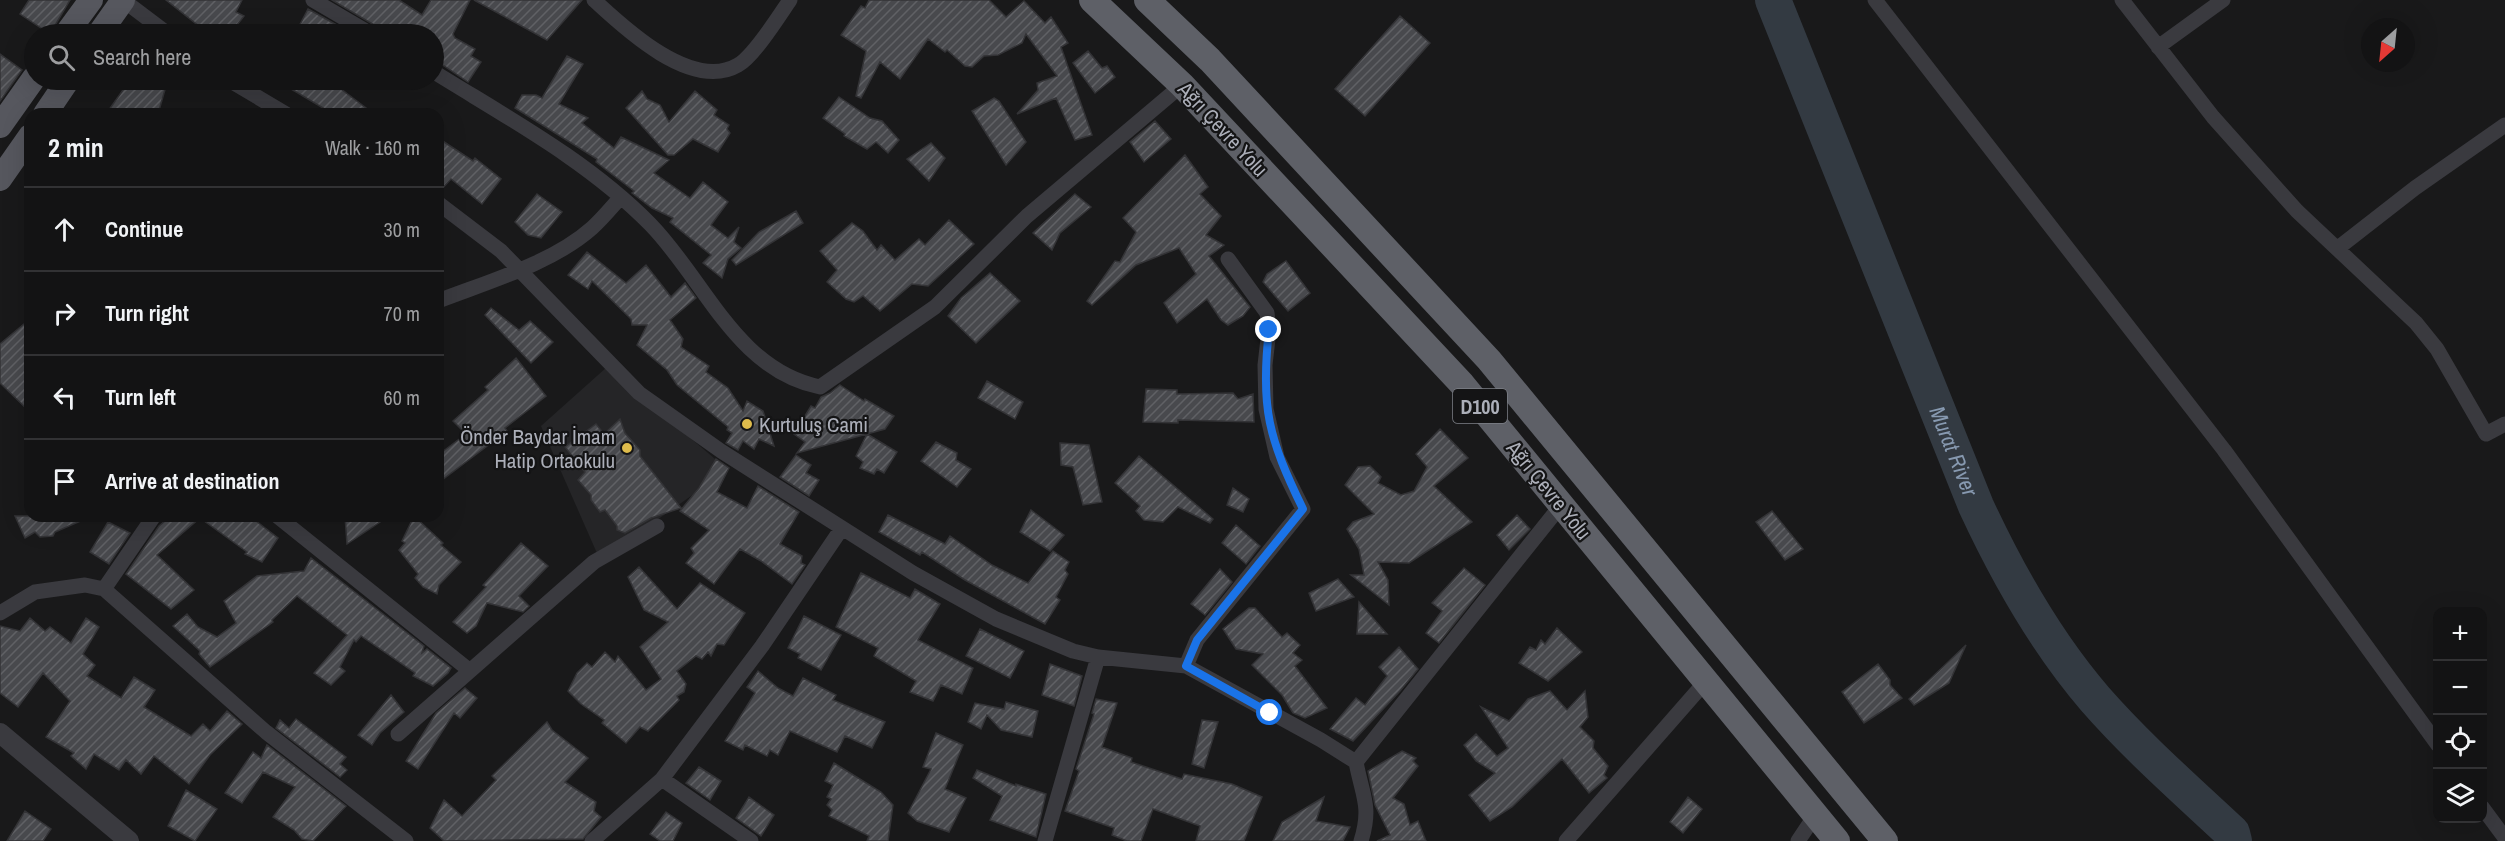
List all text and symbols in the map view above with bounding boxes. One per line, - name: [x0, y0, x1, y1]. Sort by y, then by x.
- north arrow: [2361, 18, 2415, 72]
- search box: [24, 24, 444, 90]
- icon: search: [45, 41, 78, 74]
- text: Search here: [93, 42, 191, 72]
- street label: Ağrı Çevre Yolu: [1171, 75, 1274, 183]
- text: 2 min: [48, 130, 104, 165]
- text: Walk · 160 m: [325, 134, 420, 161]
- icon: ahead: [48, 213, 81, 246]
- text: Continue: [105, 214, 183, 244]
- text: 30 m: [384, 216, 420, 243]
- icon: right: [48, 297, 81, 330]
- text: Turn right: [105, 298, 189, 328]
- text: 70 m: [384, 300, 420, 327]
- route end: [1255, 316, 1281, 342]
- icon: left: [48, 381, 81, 414]
- text: Turn left: [105, 382, 176, 412]
- text: 60 m: [384, 384, 420, 411]
- road number: D100: [1453, 389, 1507, 423]
- water label: Murat River: [1922, 402, 1986, 501]
- place label: Kurtuluş Cami: [759, 410, 868, 439]
- marker: Kurtuluş Cami: [740, 417, 754, 431]
- place label: Önder Baydar İmam Hatip Ortaokulu: [460, 422, 615, 475]
- street label: Ağrı Çevre Yolu: [1499, 434, 1598, 546]
- marker: Önder Baydar İmam Hatip Ortaokulu: [620, 441, 634, 455]
- icon: arrive: [48, 465, 81, 498]
- text: Arrive at destination: [105, 466, 279, 496]
- map controls: [2433, 607, 2487, 823]
- button: +: [2433, 607, 2487, 661]
- button: −: [2433, 661, 2487, 715]
- route start: [1256, 699, 1282, 725]
- button: locate: [2433, 715, 2487, 769]
- button: layers: [2433, 769, 2487, 823]

